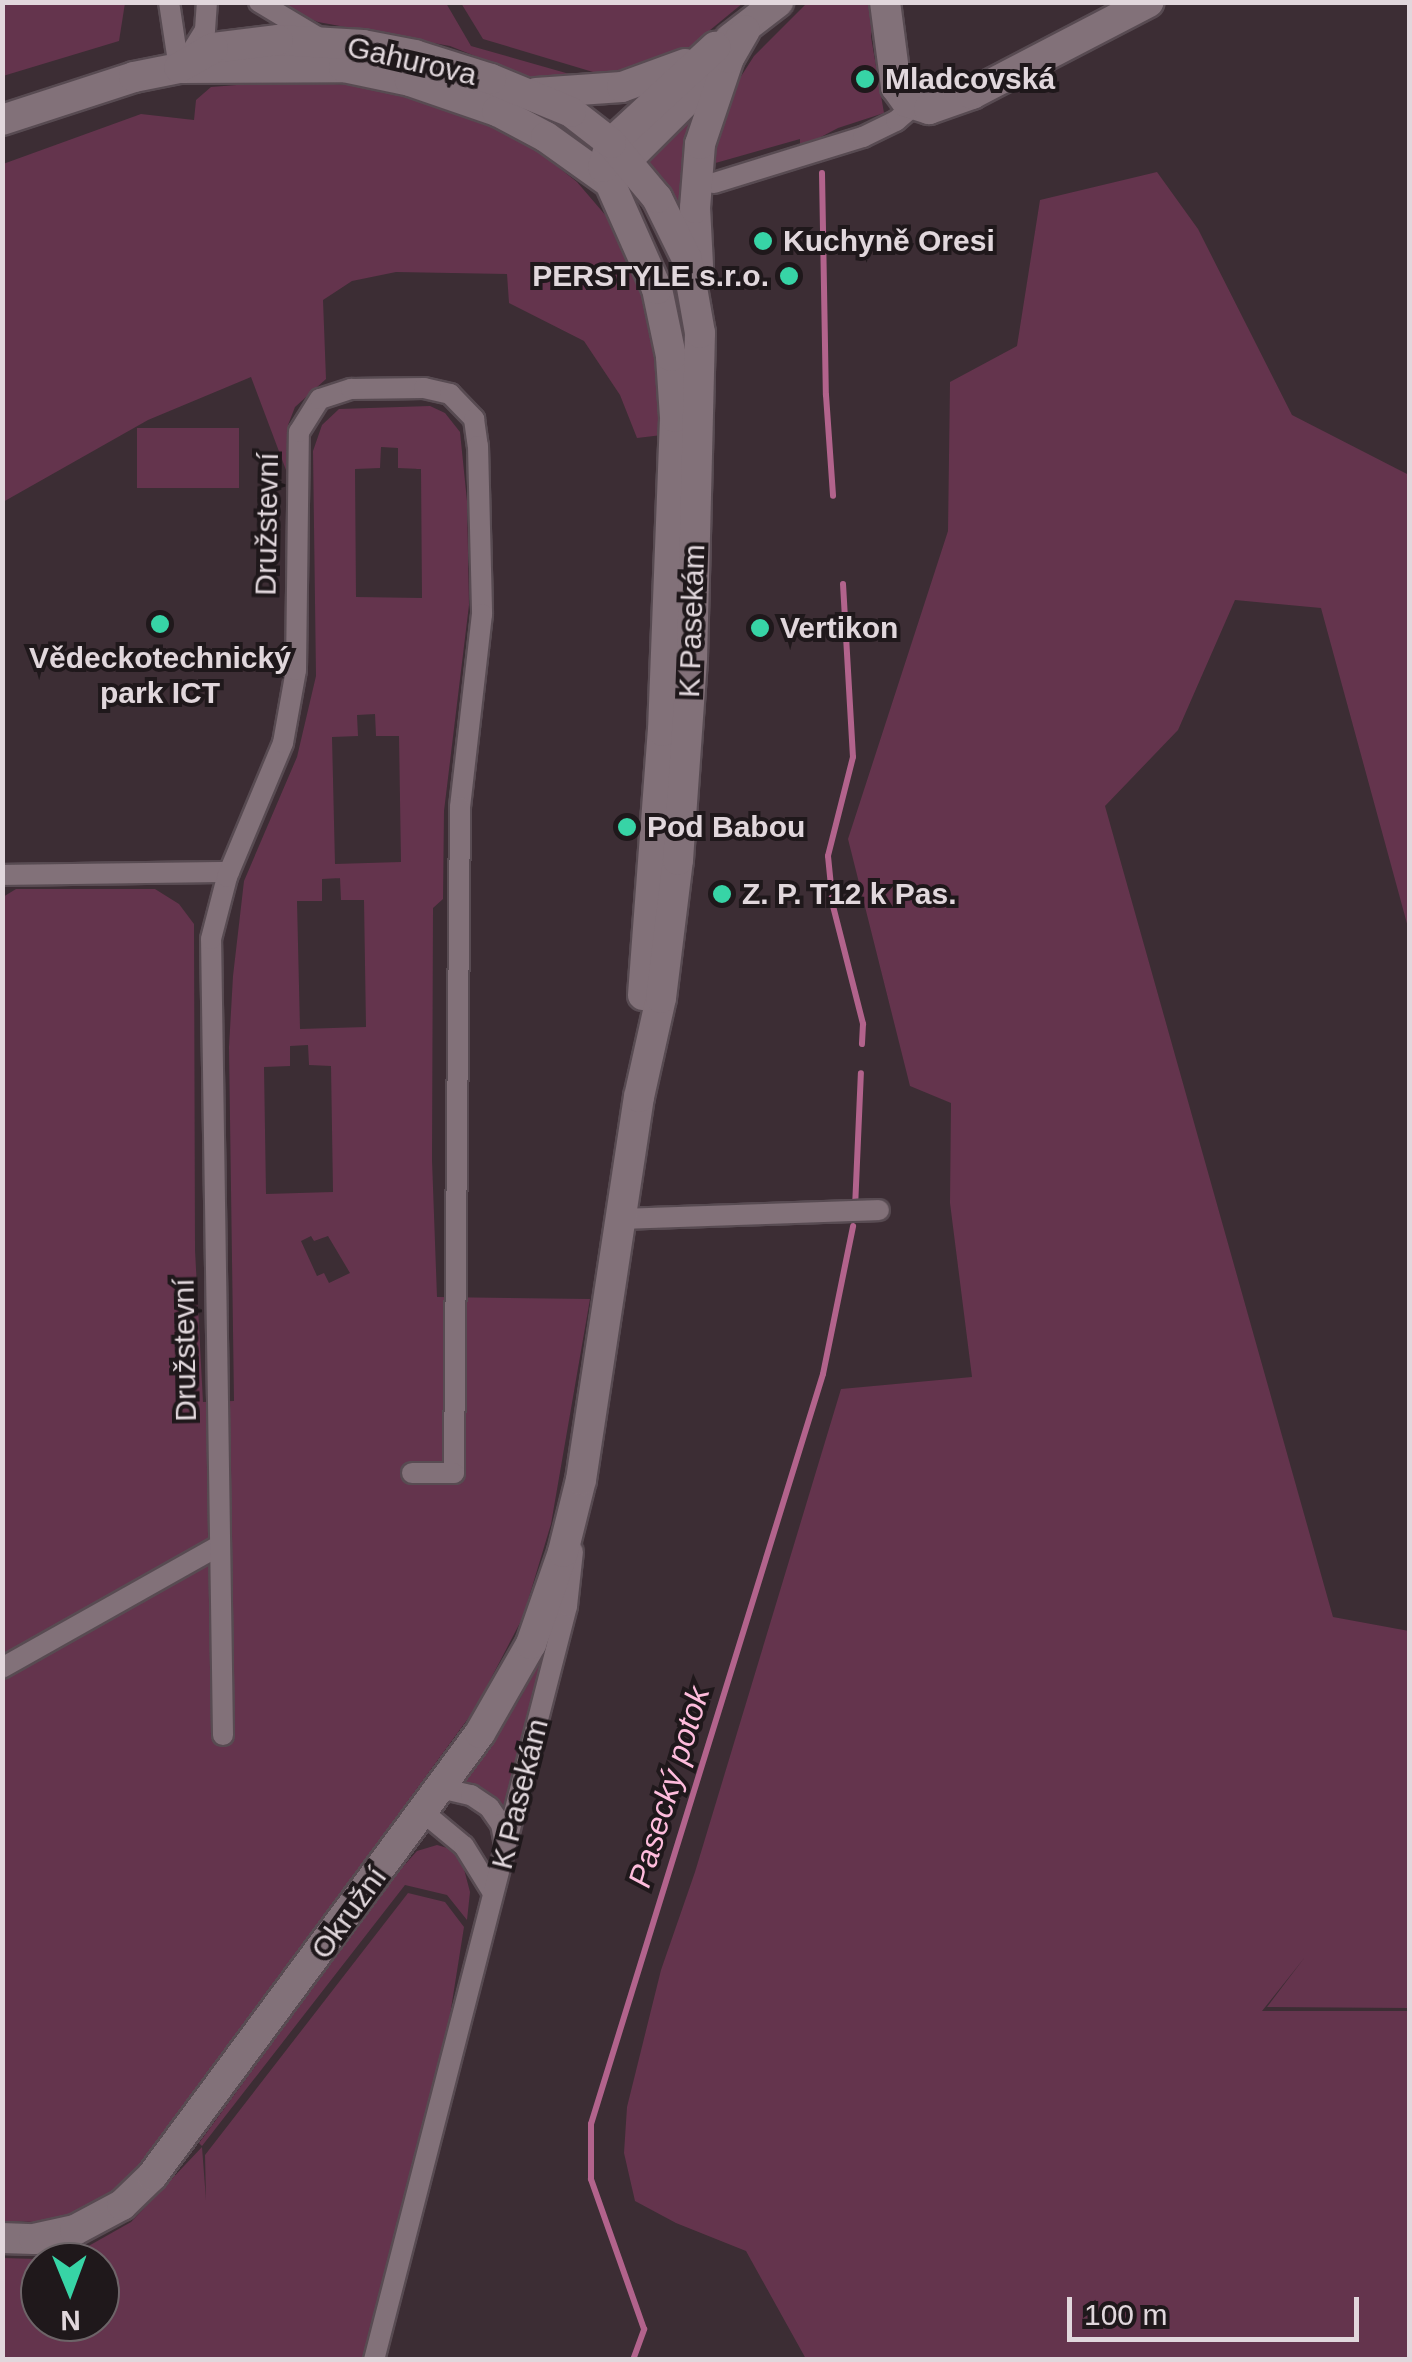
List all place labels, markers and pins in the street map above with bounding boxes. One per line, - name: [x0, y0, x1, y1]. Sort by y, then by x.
- place label: Mladcovská: [885, 61, 1055, 97]
- marker: Mladcovská: [854, 68, 876, 90]
- place label: Kuchyně Oresi: [783, 223, 995, 259]
- marker: Kuchyně Oresi: [752, 230, 774, 252]
- place label: PERSTYLE s.r.o.: [532, 258, 769, 294]
- marker: PERSTYLE s.r.o.: [778, 265, 800, 287]
- place label: Vertikon: [780, 610, 898, 646]
- marker: Vědeckotechnický park ICT: [149, 613, 171, 635]
- marker: Vertikon: [749, 617, 771, 639]
- place label: Vědeckotechnický park ICT: [29, 640, 291, 710]
- place label: Pod Babou: [647, 809, 805, 845]
- marker: Pod Babou: [616, 816, 638, 838]
- place label: Z. P. T12 k Pas.: [742, 876, 957, 912]
- marker: Z. P. T12 k Pas.: [711, 883, 733, 905]

